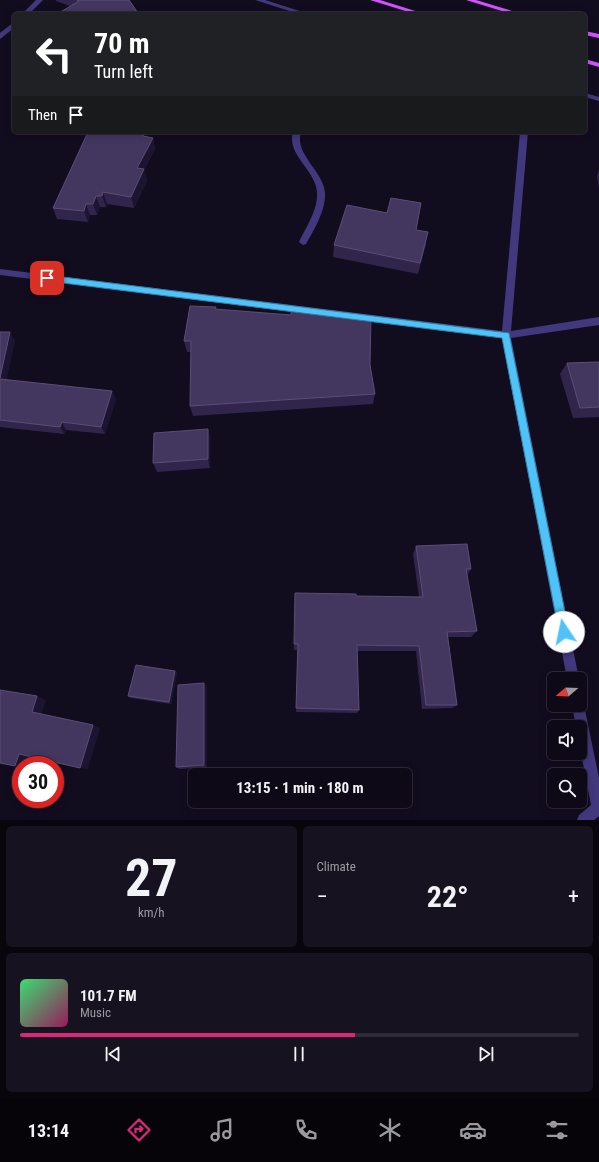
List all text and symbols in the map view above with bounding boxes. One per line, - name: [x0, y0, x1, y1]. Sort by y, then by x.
- text: 70 m: [94, 27, 150, 60]
- icon: left: [28, 28, 80, 80]
- text: Turn left: [94, 61, 153, 82]
- icon: arrive: [65, 104, 87, 126]
- text: Then: [28, 106, 57, 124]
- pin: [30, 261, 64, 295]
- icon: arrive: [36, 267, 58, 289]
- position arrow: [543, 611, 585, 653]
- north arrow: [547, 672, 587, 712]
- map controls: [547, 672, 587, 808]
- button: sound: [547, 720, 587, 760]
- speed limit sign: 30: [12, 756, 64, 808]
- button: search: [547, 768, 587, 808]
- text: 13:15 · 1 min · 180 m: [236, 779, 364, 797]
- text: 27: [125, 848, 178, 909]
- text: Climate: [317, 859, 356, 874]
- text: 22°: [427, 879, 469, 914]
- text: −: [317, 884, 328, 909]
- text: +: [568, 884, 579, 909]
- text: km/h: [138, 905, 165, 920]
- text: 101.7 FM: [80, 987, 137, 1005]
- text: Music: [80, 1005, 111, 1020]
- icon: previous: [102, 1043, 124, 1065]
- icon: pause: [288, 1043, 310, 1065]
- icon: next: [475, 1043, 497, 1065]
- icon: directions: [125, 1116, 153, 1144]
- icon: music: [208, 1116, 236, 1144]
- icon: phone: [292, 1116, 320, 1144]
- icon: climate: [376, 1116, 404, 1144]
- icon: car: [459, 1116, 487, 1144]
- icon: filters: [543, 1116, 571, 1144]
- text: 13:14: [28, 1120, 69, 1141]

